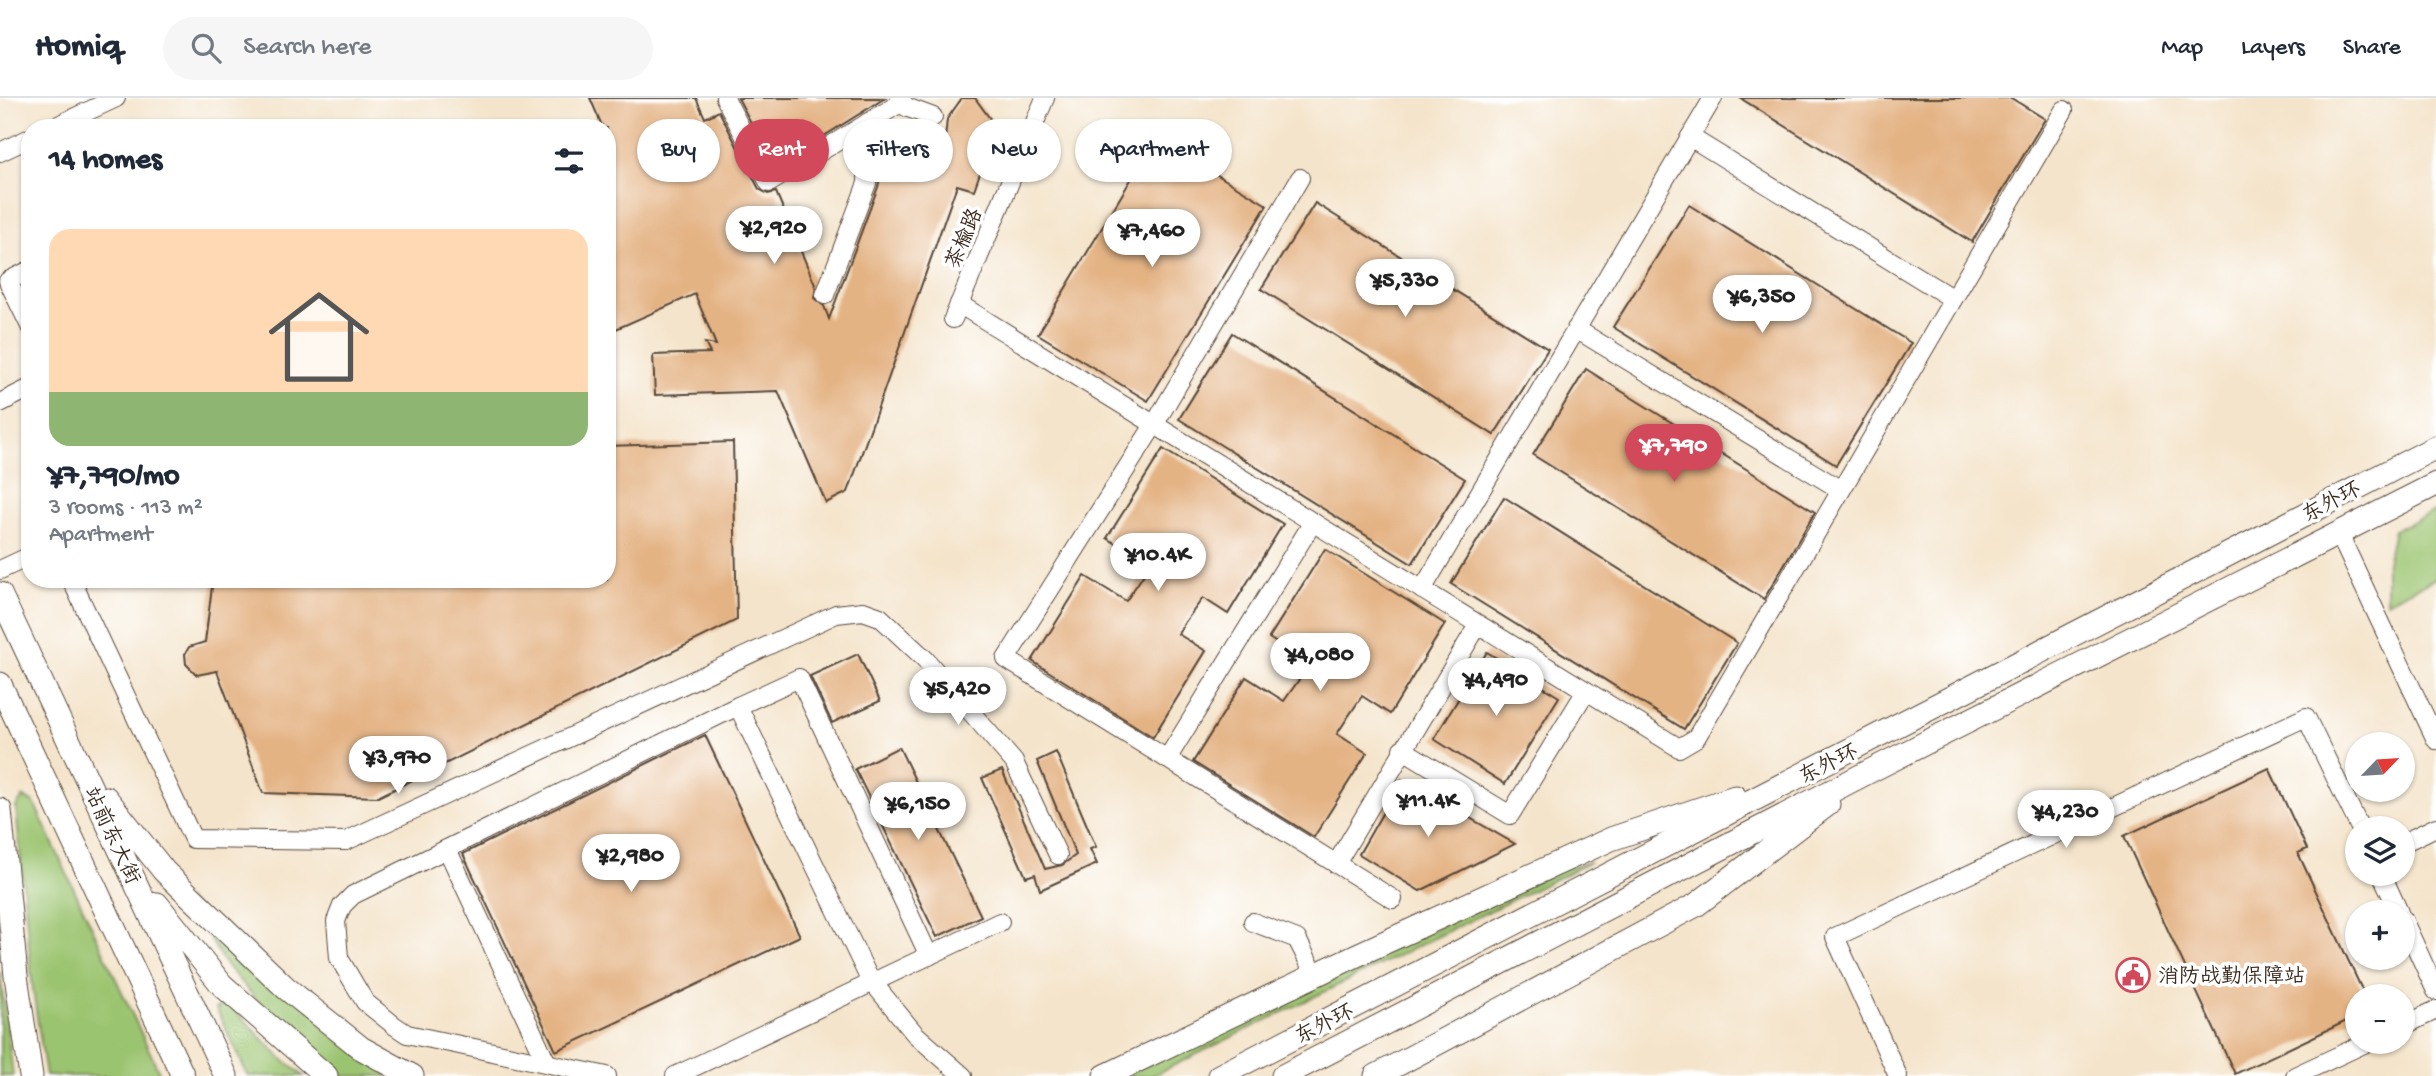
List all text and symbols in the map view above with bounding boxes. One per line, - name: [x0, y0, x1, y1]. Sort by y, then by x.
- search box: [163, 17, 653, 80]
- text: Homiq: [35, 29, 121, 67]
- icon: search: [187, 29, 225, 67]
- text: Search here: [243, 33, 371, 64]
- text: Map: [2161, 34, 2203, 63]
- text: Layers: [2241, 34, 2305, 63]
- text: Share: [2343, 34, 2401, 63]
- chip: Buy: [637, 119, 720, 182]
- chip: Rent: [734, 119, 829, 182]
- chip: Filters: [843, 119, 953, 182]
- chip: New: [967, 119, 1061, 182]
- chip: Apartment: [1075, 119, 1232, 182]
- icon: filters: [550, 142, 588, 180]
- text: 14 homes: [49, 144, 162, 179]
- street label: 茶榆路: [941, 205, 990, 273]
- pin: ¥2,920: [717, 206, 831, 266]
- pin: ¥7,460: [1095, 209, 1209, 269]
- text: ¥2,920: [741, 215, 807, 242]
- text: ¥7,460: [1119, 218, 1185, 245]
- pin: ¥5,330: [1348, 260, 1462, 319]
- text: ¥5,330: [1372, 268, 1438, 295]
- icon: home: [256, 274, 382, 400]
- pin: ¥6,350: [1705, 275, 1819, 335]
- text: ¥6,350: [1729, 284, 1795, 311]
- pin: ¥7,790: [1617, 424, 1731, 484]
- text: ¥7,790: [1641, 433, 1707, 460]
- text: ¥7,790/mo: [49, 460, 180, 495]
- street label: 东外环: [2298, 476, 2366, 530]
- text: 3 rooms · 113 m²: [49, 495, 203, 522]
- text: Apartment: [49, 522, 153, 549]
- pin: ¥10.4K: [1101, 533, 1215, 593]
- text: ¥10.4K: [1126, 542, 1190, 569]
- pin: ¥4,080: [1263, 634, 1377, 693]
- text: ¥4,080: [1286, 642, 1354, 669]
- pin: ¥4,490: [1439, 658, 1553, 718]
- text: ¥4,490: [1464, 667, 1528, 694]
- pin: ¥5,420: [901, 668, 1015, 727]
- text: ¥5,420: [925, 676, 991, 703]
- north arrow: [2345, 732, 2415, 802]
- map controls: [2345, 732, 2415, 1054]
- pin: ¥3,970: [341, 736, 455, 796]
- street label: 东外环: [1795, 739, 1863, 792]
- text: ¥3,970: [365, 745, 431, 772]
- pin: ¥11.4K: [1371, 780, 1485, 839]
- pin: ¥6,150: [861, 782, 975, 842]
- street label: 站前东大街: [76, 783, 145, 889]
- text: ¥11.4K: [1398, 788, 1458, 815]
- pin: ¥4,230: [2009, 790, 2123, 850]
- text: ¥6,150: [886, 791, 950, 818]
- text: ¥4,230: [2033, 799, 2099, 826]
- button: layers: [2345, 816, 2415, 886]
- pin: ¥2,980: [574, 834, 688, 894]
- text: ¥2,980: [598, 843, 664, 870]
- button: +: [2345, 900, 2415, 970]
- public building icon: 消防战勤保障站: [2114, 956, 2152, 994]
- place label: 消防战勤保障站: [2158, 964, 2305, 991]
- button: −: [2345, 984, 2415, 1054]
- street label: 东外环: [1291, 999, 1359, 1052]

